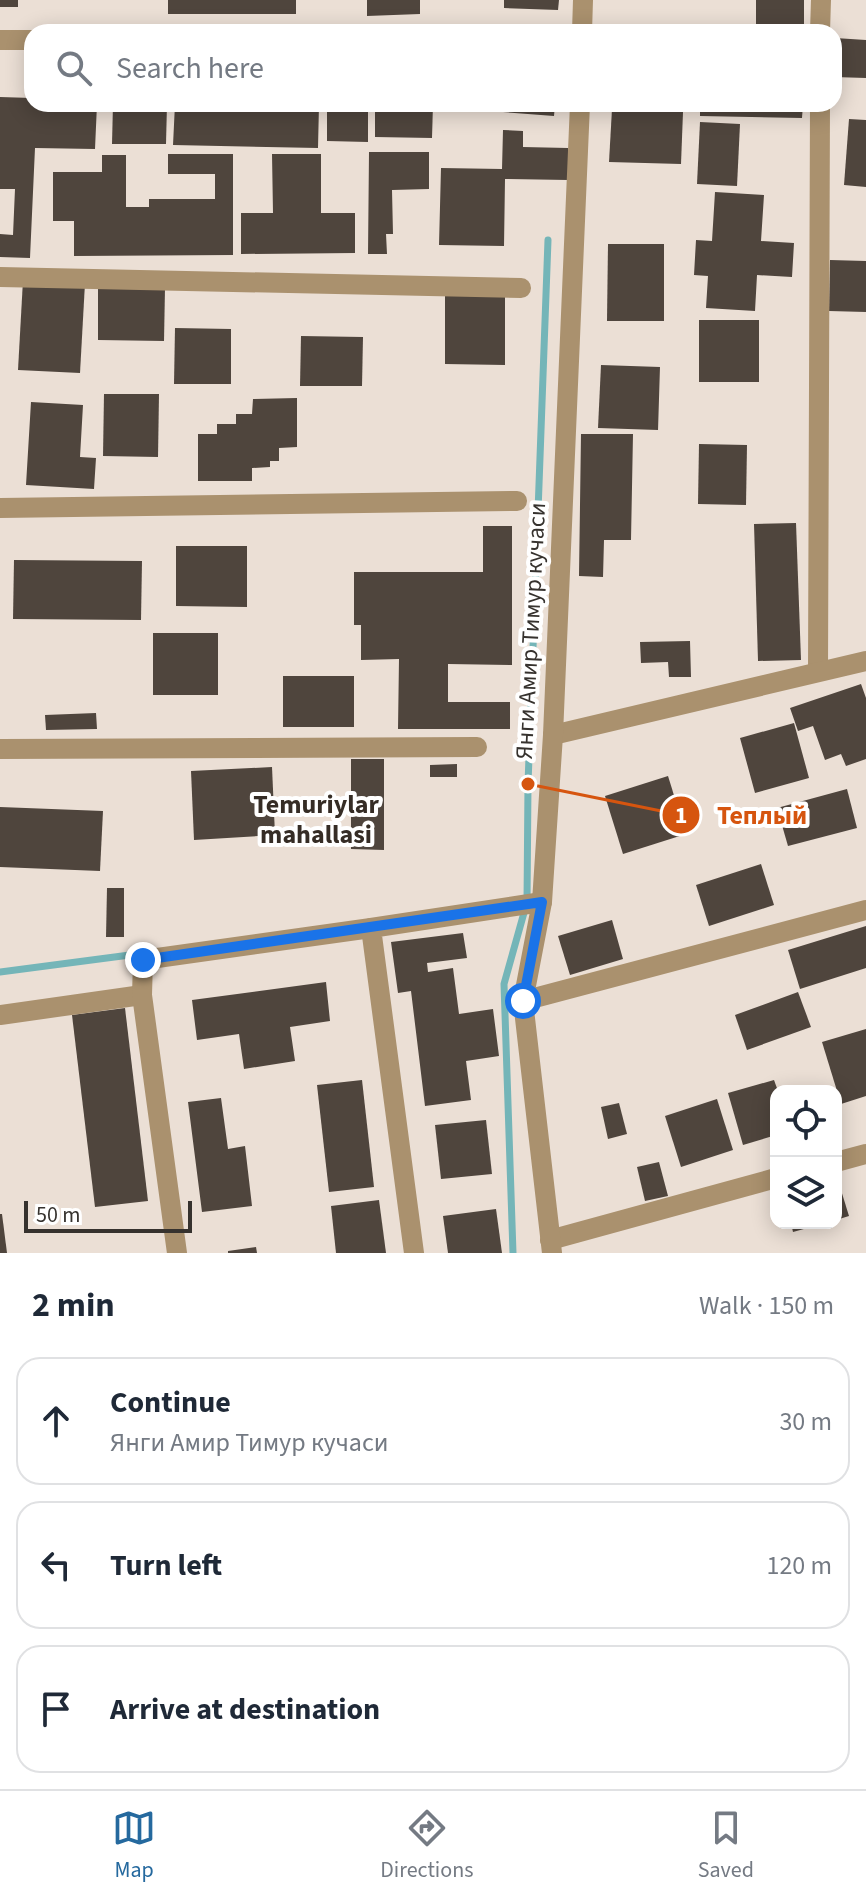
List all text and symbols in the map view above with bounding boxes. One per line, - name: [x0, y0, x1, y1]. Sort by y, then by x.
- search box: [24, 24, 842, 112]
- icon: search: [52, 46, 96, 90]
- text: Search here: [116, 47, 264, 90]
- street label: Янги Амир Тимур кучаси: [507, 502, 555, 760]
- district label: Temuriylar mahallasi: [253, 786, 379, 853]
- callout: Теплый: [661, 790, 823, 840]
- text: Теплый: [717, 797, 807, 834]
- text: 1: [675, 798, 687, 833]
- route end: [125, 942, 161, 978]
- route start: [505, 983, 541, 1019]
- map controls: [770, 1085, 842, 1229]
- button: locate: [770, 1085, 842, 1157]
- button: layers: [770, 1157, 842, 1229]
- scale bar: [24, 1197, 192, 1233]
- text: 50 m: [36, 1199, 81, 1231]
- text: 2 min: [32, 1281, 115, 1330]
- text: Walk · 150 m: [699, 1287, 834, 1324]
- text: Continue: [110, 1381, 231, 1424]
- icon: ahead: [34, 1399, 78, 1443]
- text: 30 m: [779, 1403, 832, 1440]
- text: Янги Амир Тимур кучаси: [110, 1424, 389, 1461]
- icon: left: [34, 1543, 78, 1587]
- text: Turn left: [110, 1544, 222, 1587]
- text: 120 m: [766, 1547, 832, 1584]
- icon: arrive: [34, 1687, 78, 1731]
- text: Arrive at destination: [110, 1688, 380, 1731]
- tab: Map: [112, 1806, 156, 1886]
- tab: Directions: [380, 1806, 473, 1886]
- tab: Saved: [698, 1806, 754, 1886]

